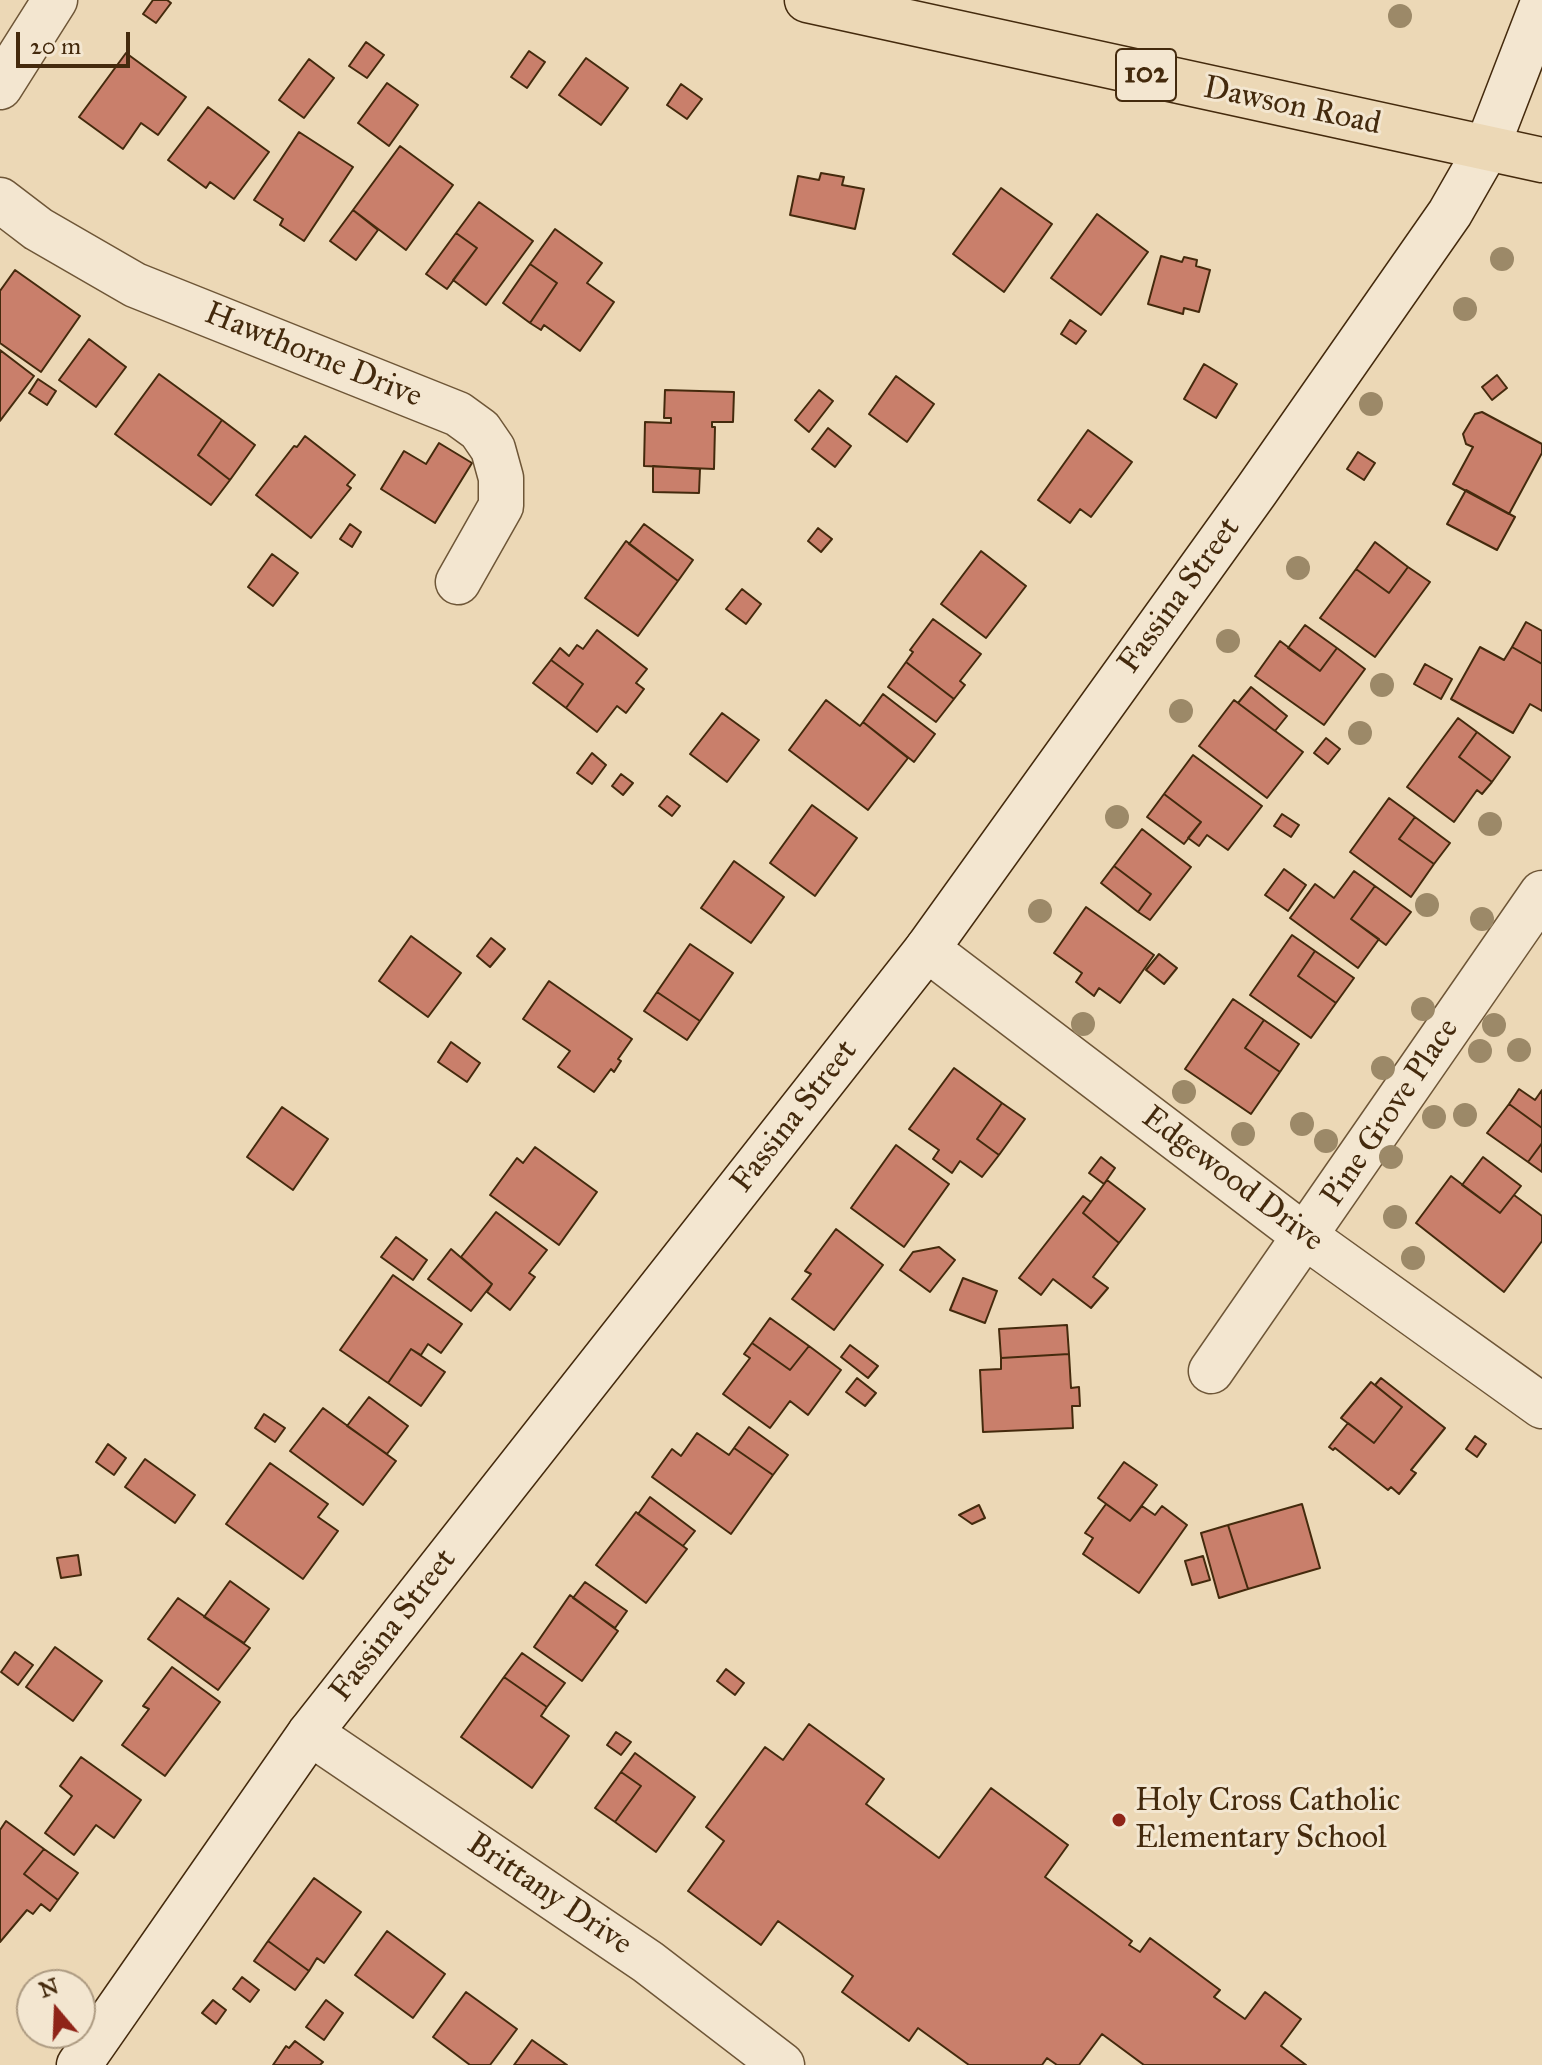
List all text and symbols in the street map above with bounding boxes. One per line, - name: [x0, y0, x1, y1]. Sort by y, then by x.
- scale bar: [20, 16, 134, 66]
- text: 20 m: [30, 31, 81, 61]
- road number: 102: [1116, 49, 1176, 101]
- street label: Dawson Road: [1200, 70, 1384, 144]
- street label: Hawthorne Drive: [199, 295, 427, 417]
- street label: Fassina Street: [1111, 511, 1249, 681]
- street label: Pine Grove Place: [1314, 1012, 1468, 1214]
- street label: Fassina Street: [724, 1033, 866, 1201]
- street label: Edgewood Drive: [1134, 1099, 1330, 1261]
- street label: Fassina Street: [323, 1542, 465, 1710]
- place label: Holy Cross Catholic Elementary School: [1135, 1783, 1400, 1858]
- marker: Holy Cross Catholic Elementary School: [1110, 1811, 1128, 1829]
- street label: Brittany Drive: [459, 1826, 639, 1964]
- north arrow: [16, 1969, 96, 2049]
- text: N: [35, 1972, 62, 2004]

